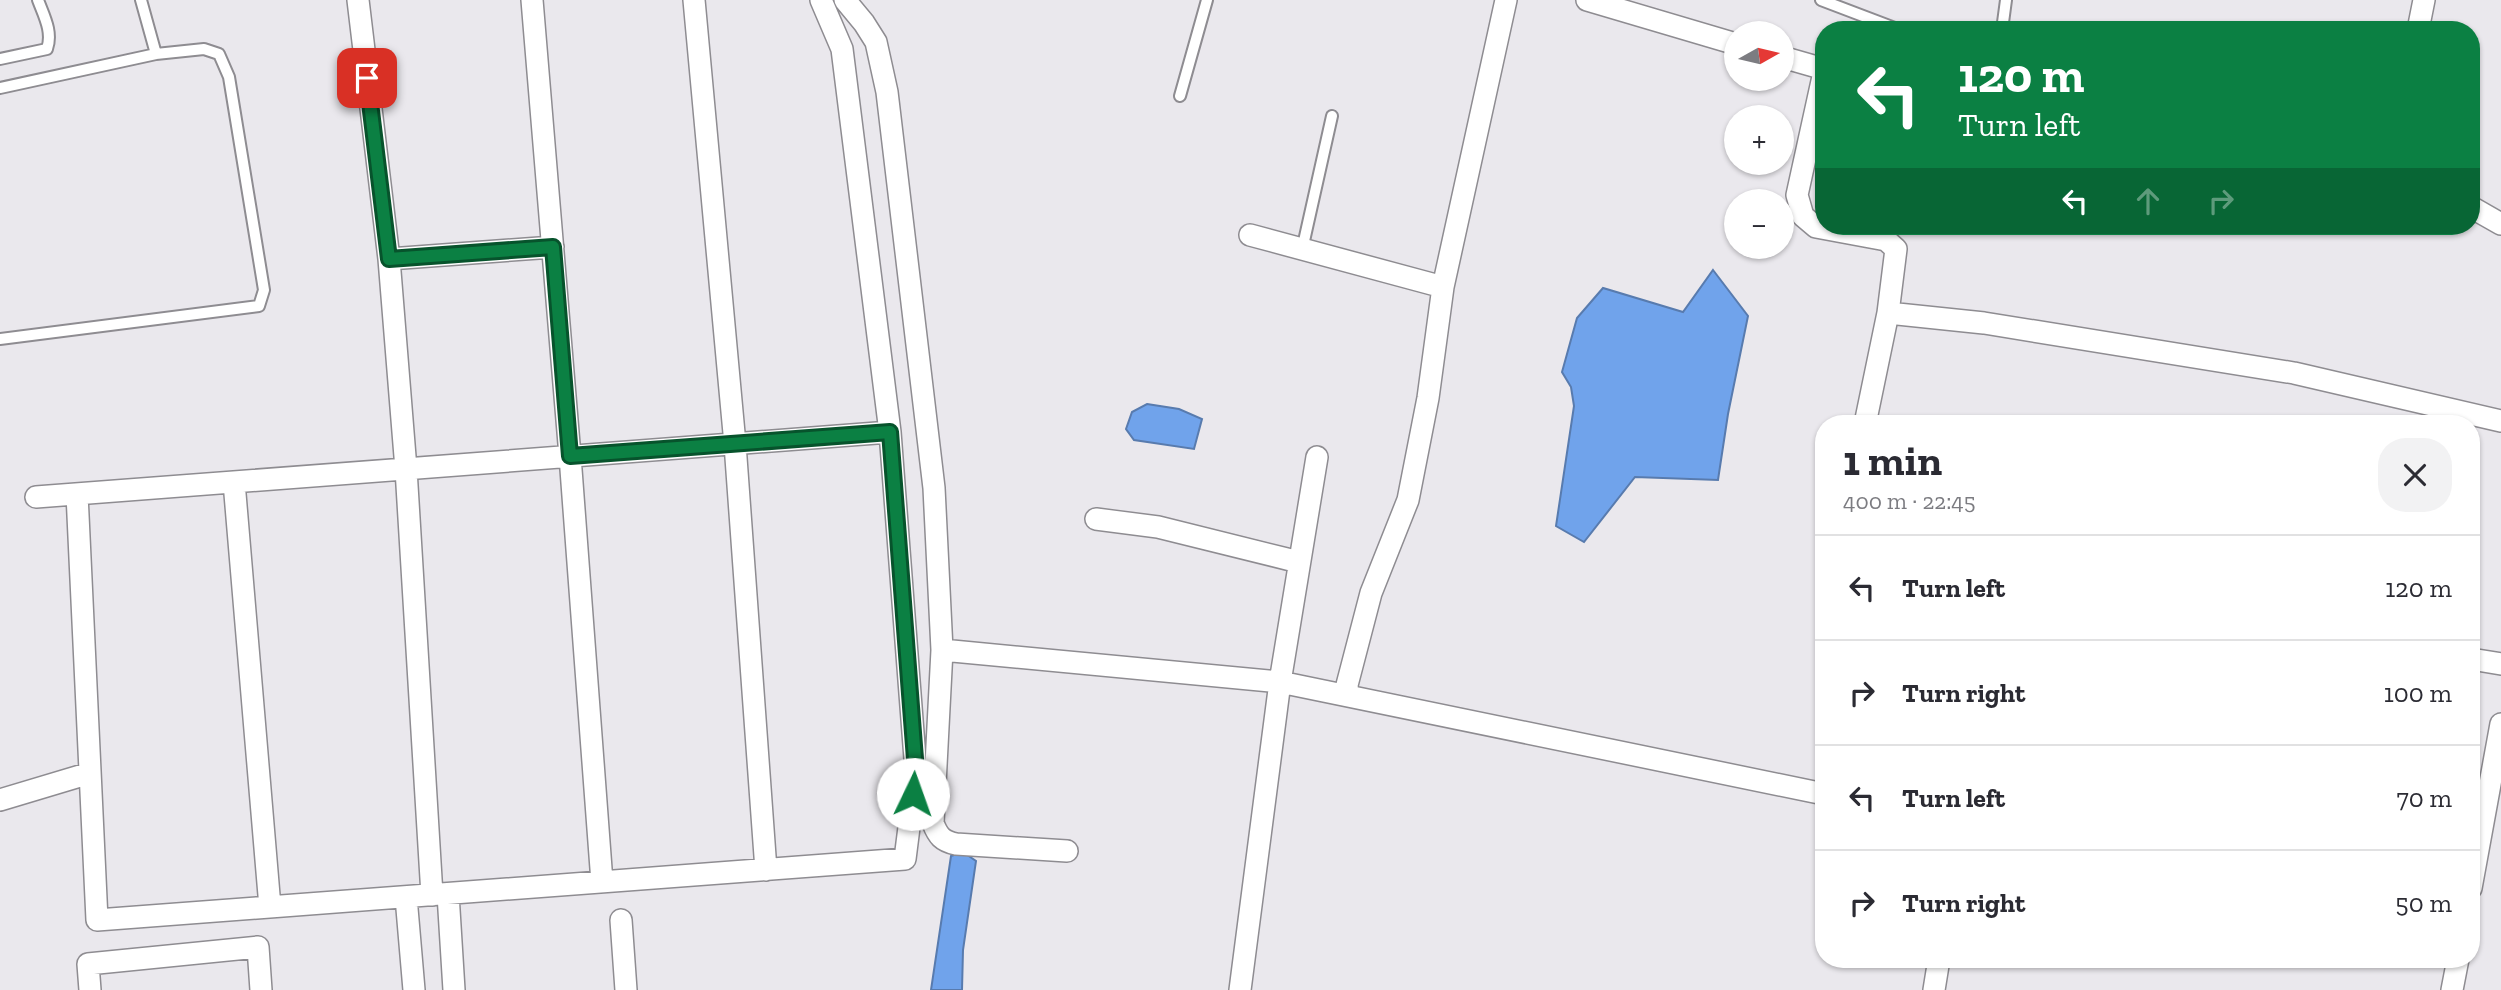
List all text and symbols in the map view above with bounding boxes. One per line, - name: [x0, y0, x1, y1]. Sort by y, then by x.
- north arrow: [1724, 21, 1794, 91]
- map controls: [1724, 21, 1794, 259]
- text: 120 m: [1958, 46, 2084, 105]
- pin: [337, 48, 397, 108]
- icon: left: [1843, 49, 1934, 140]
- icon: arrive: [348, 59, 386, 97]
- button: +: [1724, 105, 1794, 175]
- text: Turn left: [1958, 106, 2080, 144]
- icon: left: [2056, 182, 2094, 220]
- icon: ahead: [2129, 182, 2167, 220]
- icon: right: [2202, 182, 2240, 220]
- button: −: [1724, 189, 1794, 259]
- text: 1 min: [1843, 435, 1942, 486]
- button: close: [2378, 438, 2452, 512]
- text: 400 m · 22:45: [1843, 487, 1975, 515]
- icon: left: [1843, 569, 1881, 607]
- text: Turn left: [1902, 572, 2005, 604]
- text: 120 m: [2385, 572, 2452, 604]
- icon: right: [1843, 674, 1881, 712]
- text: Turn right: [1902, 677, 2025, 709]
- text: 100 m: [2384, 677, 2452, 709]
- position arrow: [876, 757, 950, 831]
- icon: left: [1843, 779, 1881, 817]
- text: Turn left: [1902, 782, 2005, 814]
- text: 70 m: [2396, 782, 2452, 814]
- icon: right: [1843, 884, 1881, 922]
- text: Turn right: [1902, 887, 2025, 919]
- text: 50 m: [2395, 887, 2452, 919]

